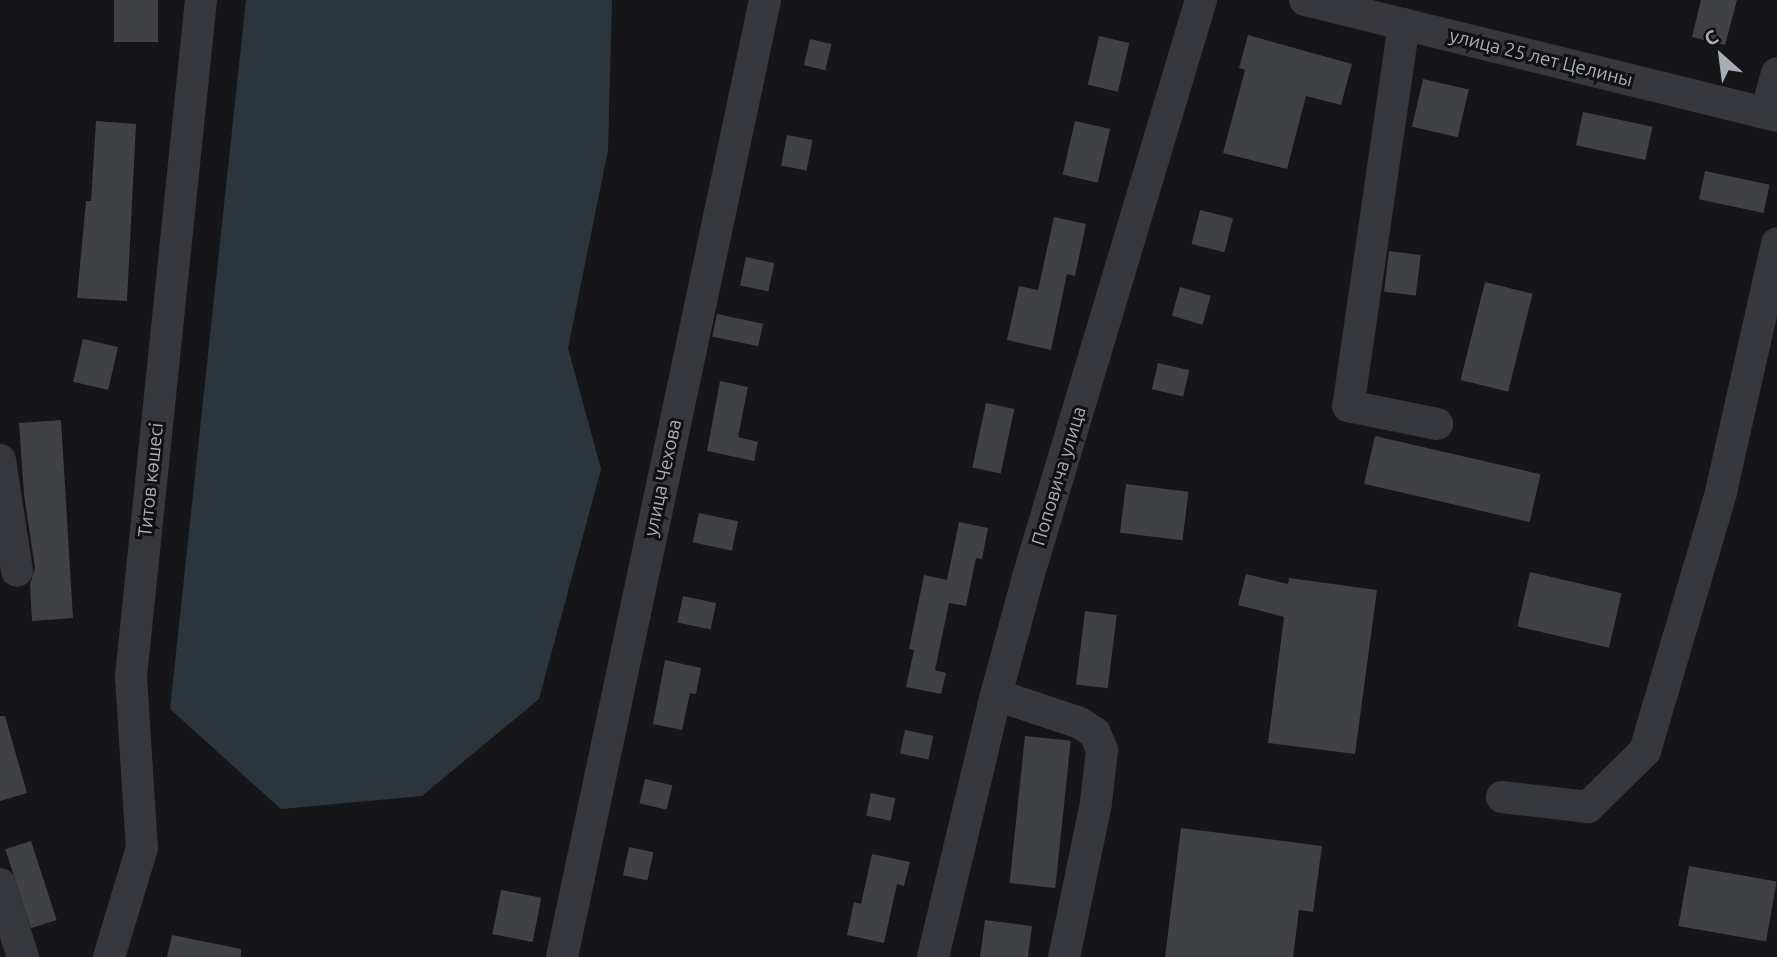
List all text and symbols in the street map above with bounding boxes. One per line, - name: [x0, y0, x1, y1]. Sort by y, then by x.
- north arrow: [1686, 21, 1756, 91]
- street label: улица 25 лет Целины: [1447, 24, 1635, 92]
- text: С: [1701, 25, 1722, 50]
- street label: Поповича улица: [1027, 404, 1091, 548]
- street label: улица Чехова: [639, 417, 687, 539]
- street label: Титов көшесі: [134, 422, 168, 538]

